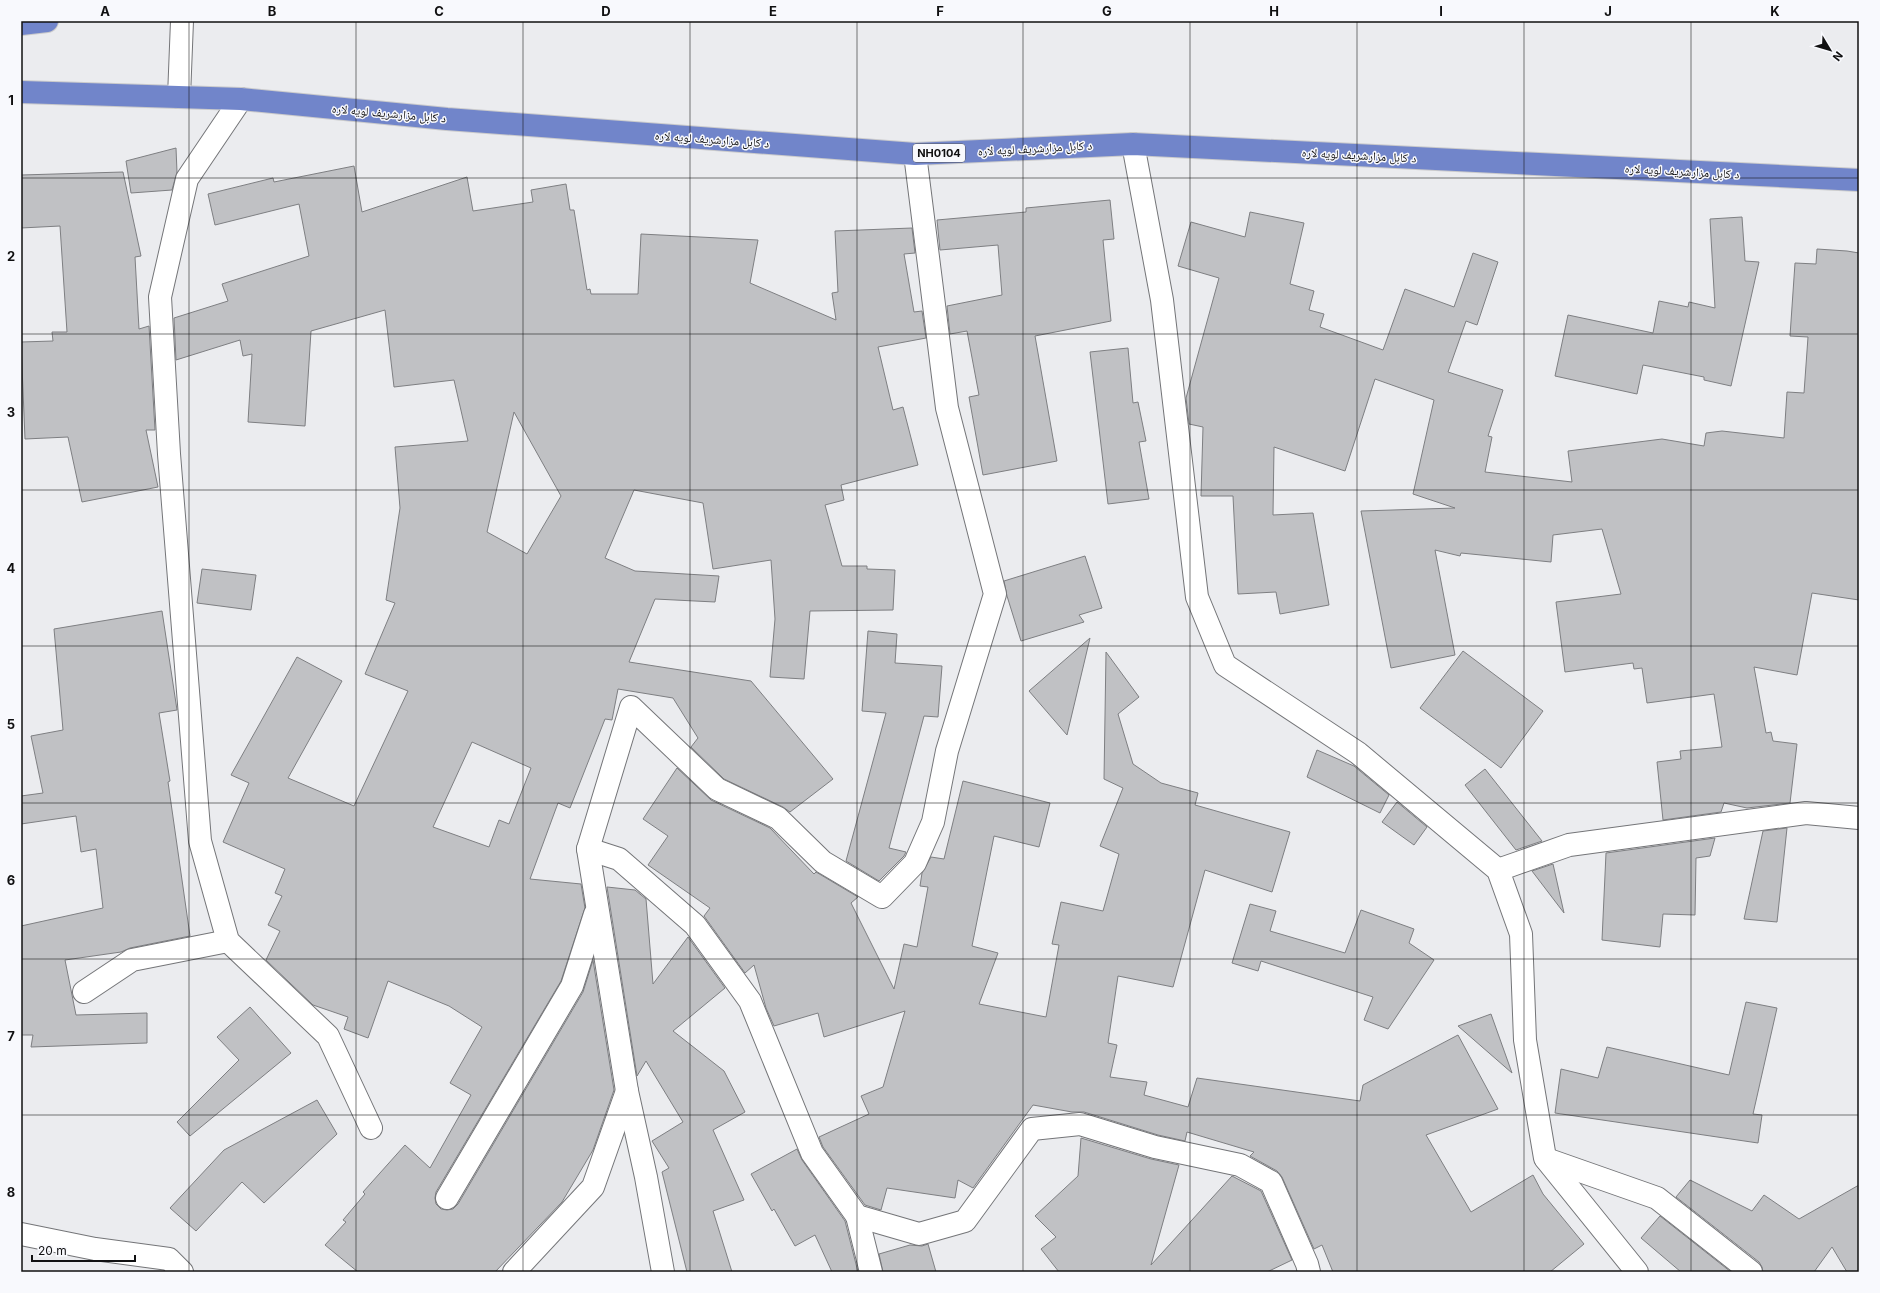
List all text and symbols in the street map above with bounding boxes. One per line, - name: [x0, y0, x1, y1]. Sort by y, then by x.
- text: A: [100, 3, 110, 19]
- text: B: [268, 3, 277, 19]
- text: C: [434, 3, 444, 19]
- text: D: [601, 3, 611, 19]
- text: E: [769, 3, 777, 19]
- text: F: [936, 3, 944, 19]
- text: G: [1102, 3, 1112, 19]
- text: H: [1269, 3, 1279, 19]
- text: I: [1439, 3, 1443, 19]
- text: J: [1604, 3, 1612, 19]
- text: K: [1770, 3, 1780, 19]
- north arrow: [1810, 30, 1850, 70]
- text: N: [1830, 49, 1846, 64]
- text: 1: [8, 92, 14, 108]
- street label: د کابل مزارشریف لویه لاره: [331, 101, 447, 126]
- street label: د کابل مزارشریف لویه لاره: [654, 128, 770, 151]
- street label: د کابل مزارشریف لویه لاره: [977, 138, 1093, 159]
- road number: NH0104: [913, 144, 965, 162]
- street label: د کابل مزارشریف لویه لاره: [1301, 145, 1417, 166]
- street label: د کابل مزارشریف لویه لاره: [1624, 161, 1740, 182]
- text: 2: [7, 248, 15, 264]
- text: 3: [7, 404, 15, 420]
- text: 4: [7, 560, 16, 576]
- text: 5: [7, 716, 15, 732]
- text: 6: [7, 872, 15, 888]
- text: 7: [7, 1028, 15, 1044]
- text: 8: [7, 1184, 15, 1200]
- scale bar: [32, 1237, 135, 1263]
- text: 20 m: [38, 1243, 67, 1258]

